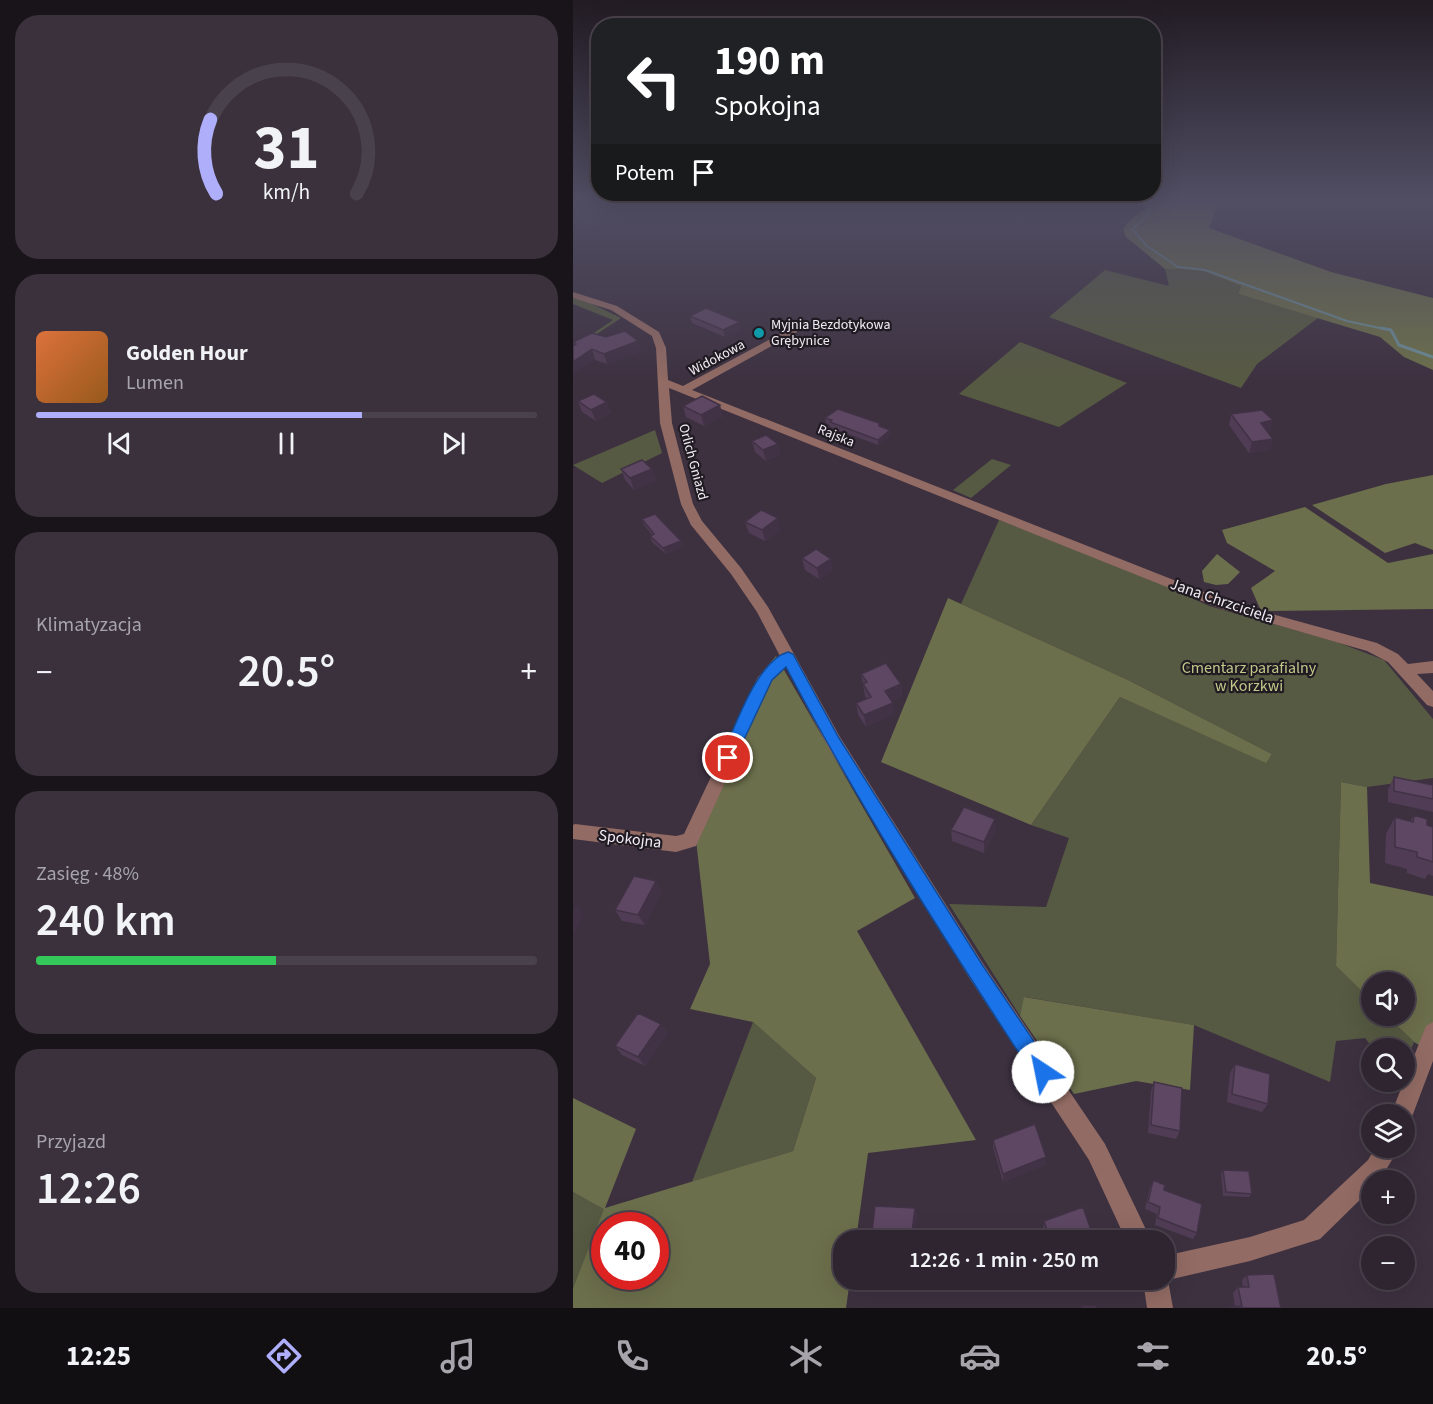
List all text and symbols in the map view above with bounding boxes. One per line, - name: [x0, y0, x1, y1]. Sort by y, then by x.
- text: 190 m: [714, 31, 825, 91]
- icon: left: [615, 42, 693, 120]
- text: Spokojna: [714, 87, 821, 126]
- text: 31: [254, 104, 319, 193]
- icon: arrive: [687, 156, 720, 189]
- text: Potem: [615, 157, 675, 189]
- text: km/h: [263, 177, 310, 208]
- place label: Myjnia Bezdotykowa Grębynice: [771, 315, 891, 351]
- marker: Myjnia Bezdotykowa Grębynice: [752, 326, 766, 340]
- street label: Widokowa: [685, 335, 749, 381]
- text: Golden Hour: [126, 337, 248, 369]
- text: Lumen: [126, 369, 184, 397]
- street label: Rajska: [815, 420, 857, 452]
- street label: Orlich Gniazd: [673, 422, 713, 502]
- icon: previous: [103, 427, 136, 460]
- icon: pause: [270, 427, 303, 460]
- icon: next: [437, 427, 470, 460]
- street label: Jana Chrzciciela: [1167, 573, 1277, 629]
- text: Klimatyzacja: [36, 611, 142, 639]
- text: 20.5°: [238, 640, 335, 704]
- text: −: [36, 649, 52, 696]
- text: +: [521, 649, 537, 696]
- park label: Cmentarz parafialny w Korzkwi: [1182, 657, 1317, 697]
- pin: [702, 732, 753, 783]
- icon: arrive: [711, 741, 744, 774]
- street label: Spokojna: [597, 824, 663, 854]
- text: Zasięg · 48%: [36, 860, 139, 888]
- text: 240 km: [36, 889, 176, 953]
- map controls: [1361, 972, 1415, 1290]
- button: sound: [1361, 972, 1415, 1026]
- button: search: [1361, 1038, 1415, 1092]
- position arrow: [1011, 1040, 1075, 1104]
- button: layers: [1361, 1104, 1415, 1158]
- text: Przyjazd: [36, 1128, 106, 1156]
- text: 12:26: [36, 1157, 141, 1221]
- button: +: [1361, 1170, 1415, 1224]
- speed limit sign: 40: [591, 1212, 669, 1290]
- button: −: [1361, 1236, 1415, 1290]
- text: 12:26 · 1 min · 250 m: [909, 1244, 1099, 1276]
- icon: directions: [263, 1335, 305, 1377]
- icon: music: [437, 1335, 479, 1377]
- icon: phone: [611, 1335, 653, 1377]
- icon: climate: [785, 1335, 827, 1377]
- icon: car: [959, 1335, 1001, 1377]
- icon: filters: [1132, 1335, 1174, 1377]
- text: 12:25: [66, 1337, 131, 1376]
- text: 20.5°: [1306, 1337, 1367, 1376]

